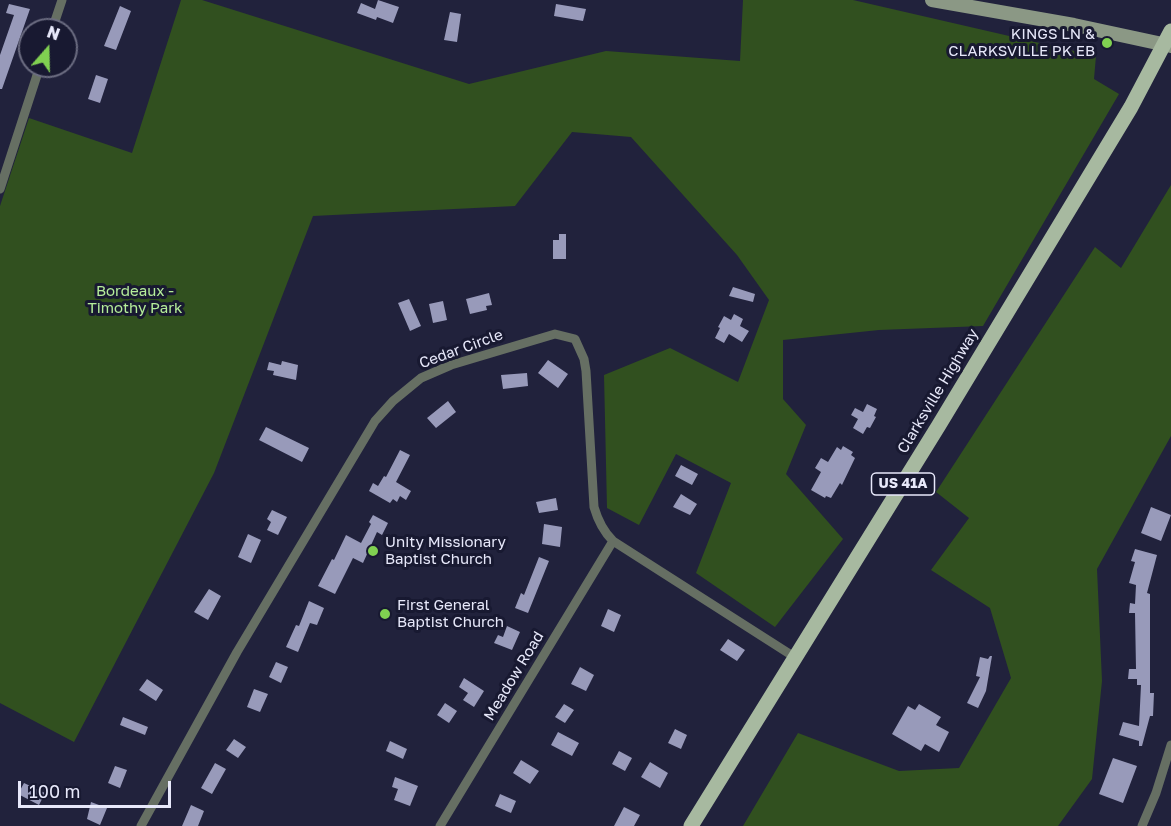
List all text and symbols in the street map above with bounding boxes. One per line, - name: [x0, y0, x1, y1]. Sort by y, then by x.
- north arrow: [18, 18, 78, 78]
- text: N: [44, 21, 63, 44]
- place label: KINGS LN & CLARKSVILLE PK EB: [948, 25, 1095, 60]
- marker: KINGS LN & CLARKSVILLE PK EB: [1100, 36, 1114, 50]
- park label: Bordeaux - Timothy Park: [87, 282, 183, 317]
- street label: Clarksville Highway: [894, 325, 982, 457]
- street label: Cedar Circle: [417, 326, 505, 372]
- road number: US 41A: [872, 473, 934, 495]
- place label: Unity Missionary Baptist Church: [385, 533, 506, 568]
- marker: Unity Missionary Baptist Church: [366, 544, 380, 558]
- place label: First General Baptist Church: [397, 596, 504, 631]
- marker: First General Baptist Church: [378, 607, 392, 621]
- street label: Meadow Road: [480, 628, 548, 724]
- scale bar: [21, 769, 174, 807]
- text: 100 m: [29, 780, 80, 802]

